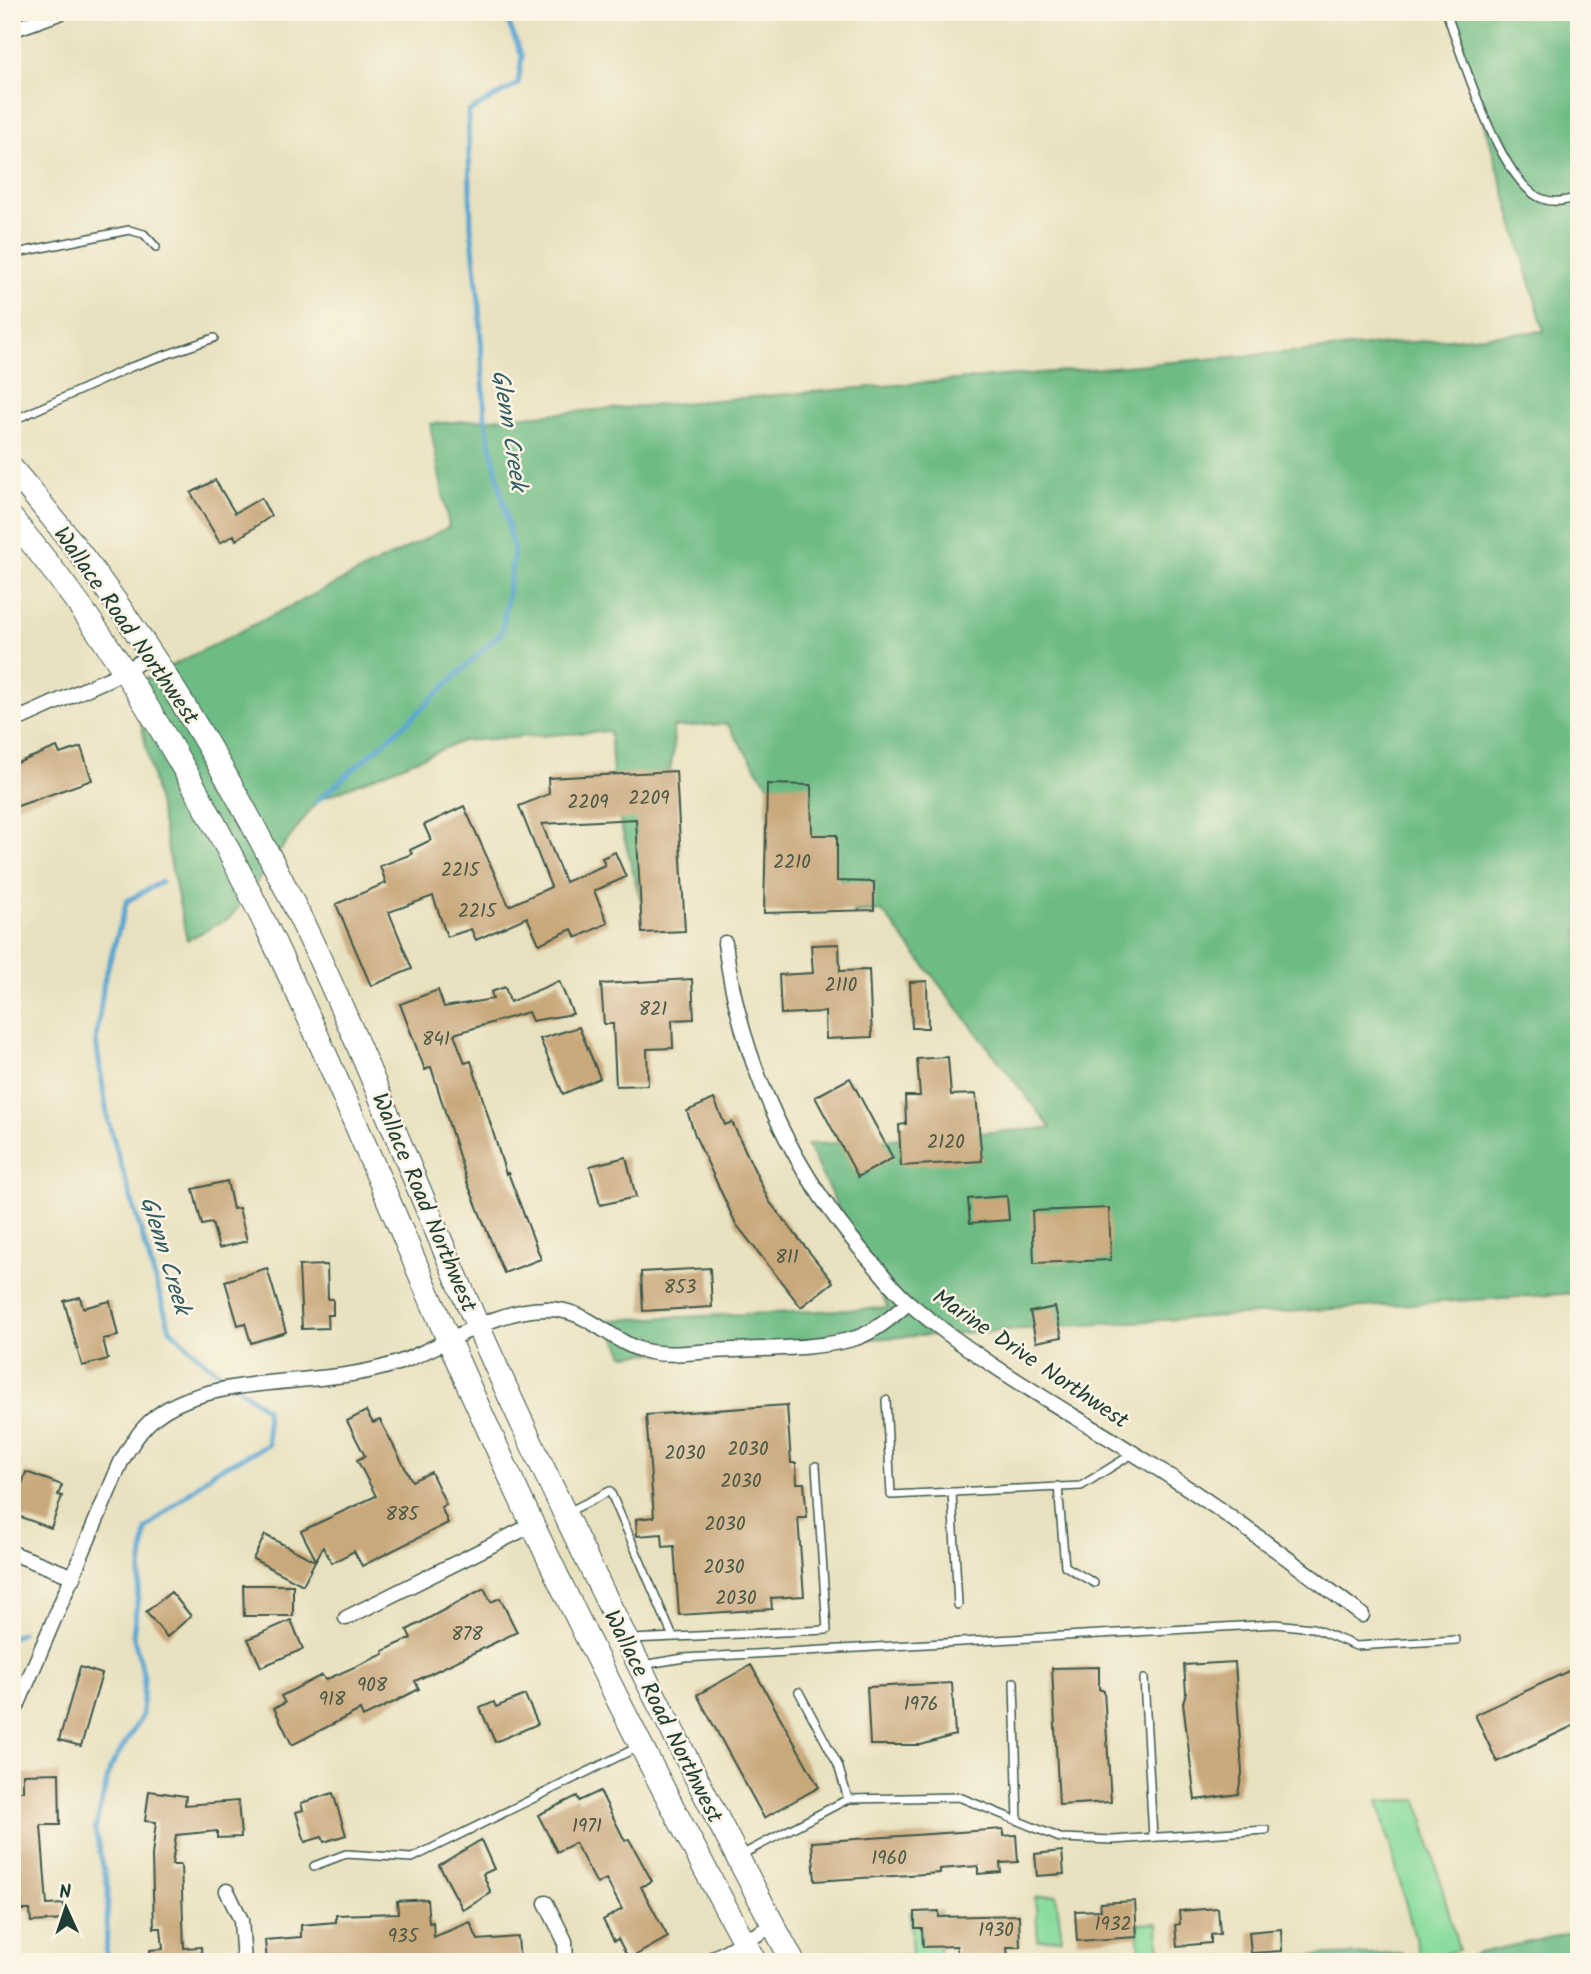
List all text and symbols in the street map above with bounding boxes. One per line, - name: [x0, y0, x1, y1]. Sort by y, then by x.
- water label: Glenn Creek: [480, 367, 538, 497]
- street label: Wallace Road Northwest: [43, 519, 208, 734]
- house number: 2209: [629, 784, 669, 814]
- house number: 2209: [568, 788, 608, 818]
- house number: 2210: [773, 848, 811, 878]
- house number: 2215: [441, 856, 481, 886]
- house number: 2215: [458, 897, 498, 927]
- house number: 2110: [825, 971, 857, 1001]
- house number: 821: [639, 995, 667, 1025]
- house number: 841: [422, 1025, 450, 1055]
- street label: Wallace Road Northwest: [361, 1087, 486, 1319]
- house number: 2120: [927, 1128, 965, 1158]
- water label: Glenn Creek: [128, 1192, 202, 1323]
- house number: 811: [775, 1243, 799, 1273]
- house number: 853: [664, 1273, 696, 1303]
- street label: Marine Drive Northwest: [924, 1280, 1136, 1440]
- house number: 2030: [728, 1435, 768, 1465]
- house number: 2030: [665, 1439, 705, 1469]
- house number: 2030: [721, 1467, 761, 1497]
- house number: 885: [385, 1500, 420, 1530]
- house number: 2030: [705, 1510, 745, 1540]
- house number: 2030: [704, 1553, 744, 1583]
- house number: 2030: [716, 1584, 756, 1614]
- street label: Wallace Road Northwest: [593, 1604, 732, 1831]
- house number: 878: [451, 1620, 483, 1650]
- house number: 908: [357, 1671, 388, 1701]
- house number: 918: [319, 1685, 346, 1715]
- house number: 1976: [904, 1690, 938, 1720]
- house number: 1971: [572, 1812, 602, 1842]
- house number: 1960: [871, 1844, 907, 1874]
- north arrow: [32, 1872, 102, 1942]
- text: N: [58, 1878, 72, 1908]
- house number: 1932: [1094, 1910, 1132, 1940]
- house number: 1930: [978, 1916, 1014, 1946]
- house number: 935: [388, 1922, 420, 1952]

